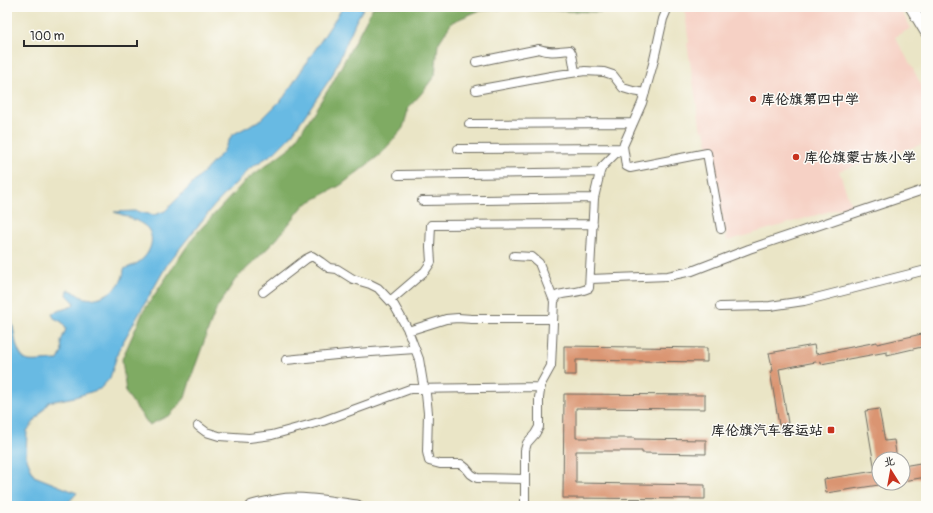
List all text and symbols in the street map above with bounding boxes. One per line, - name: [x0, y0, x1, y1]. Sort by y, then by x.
- scale bar: [24, 22, 137, 48]
- text: 100 m: [30, 29, 65, 44]
- place label: 库伦旗第四中学: [761, 91, 859, 108]
- marker: 库伦旗第四中学: [748, 94, 758, 104]
- place label: 库伦旗蒙古族小学: [804, 149, 916, 166]
- marker: 库伦旗蒙古族小学: [791, 152, 801, 162]
- place label: 库伦旗汽车客运站: [711, 422, 823, 439]
- marker: 库伦旗汽车客运站: [826, 425, 836, 435]
- north arrow: [871, 451, 911, 491]
- text: 北: [883, 454, 896, 469]

